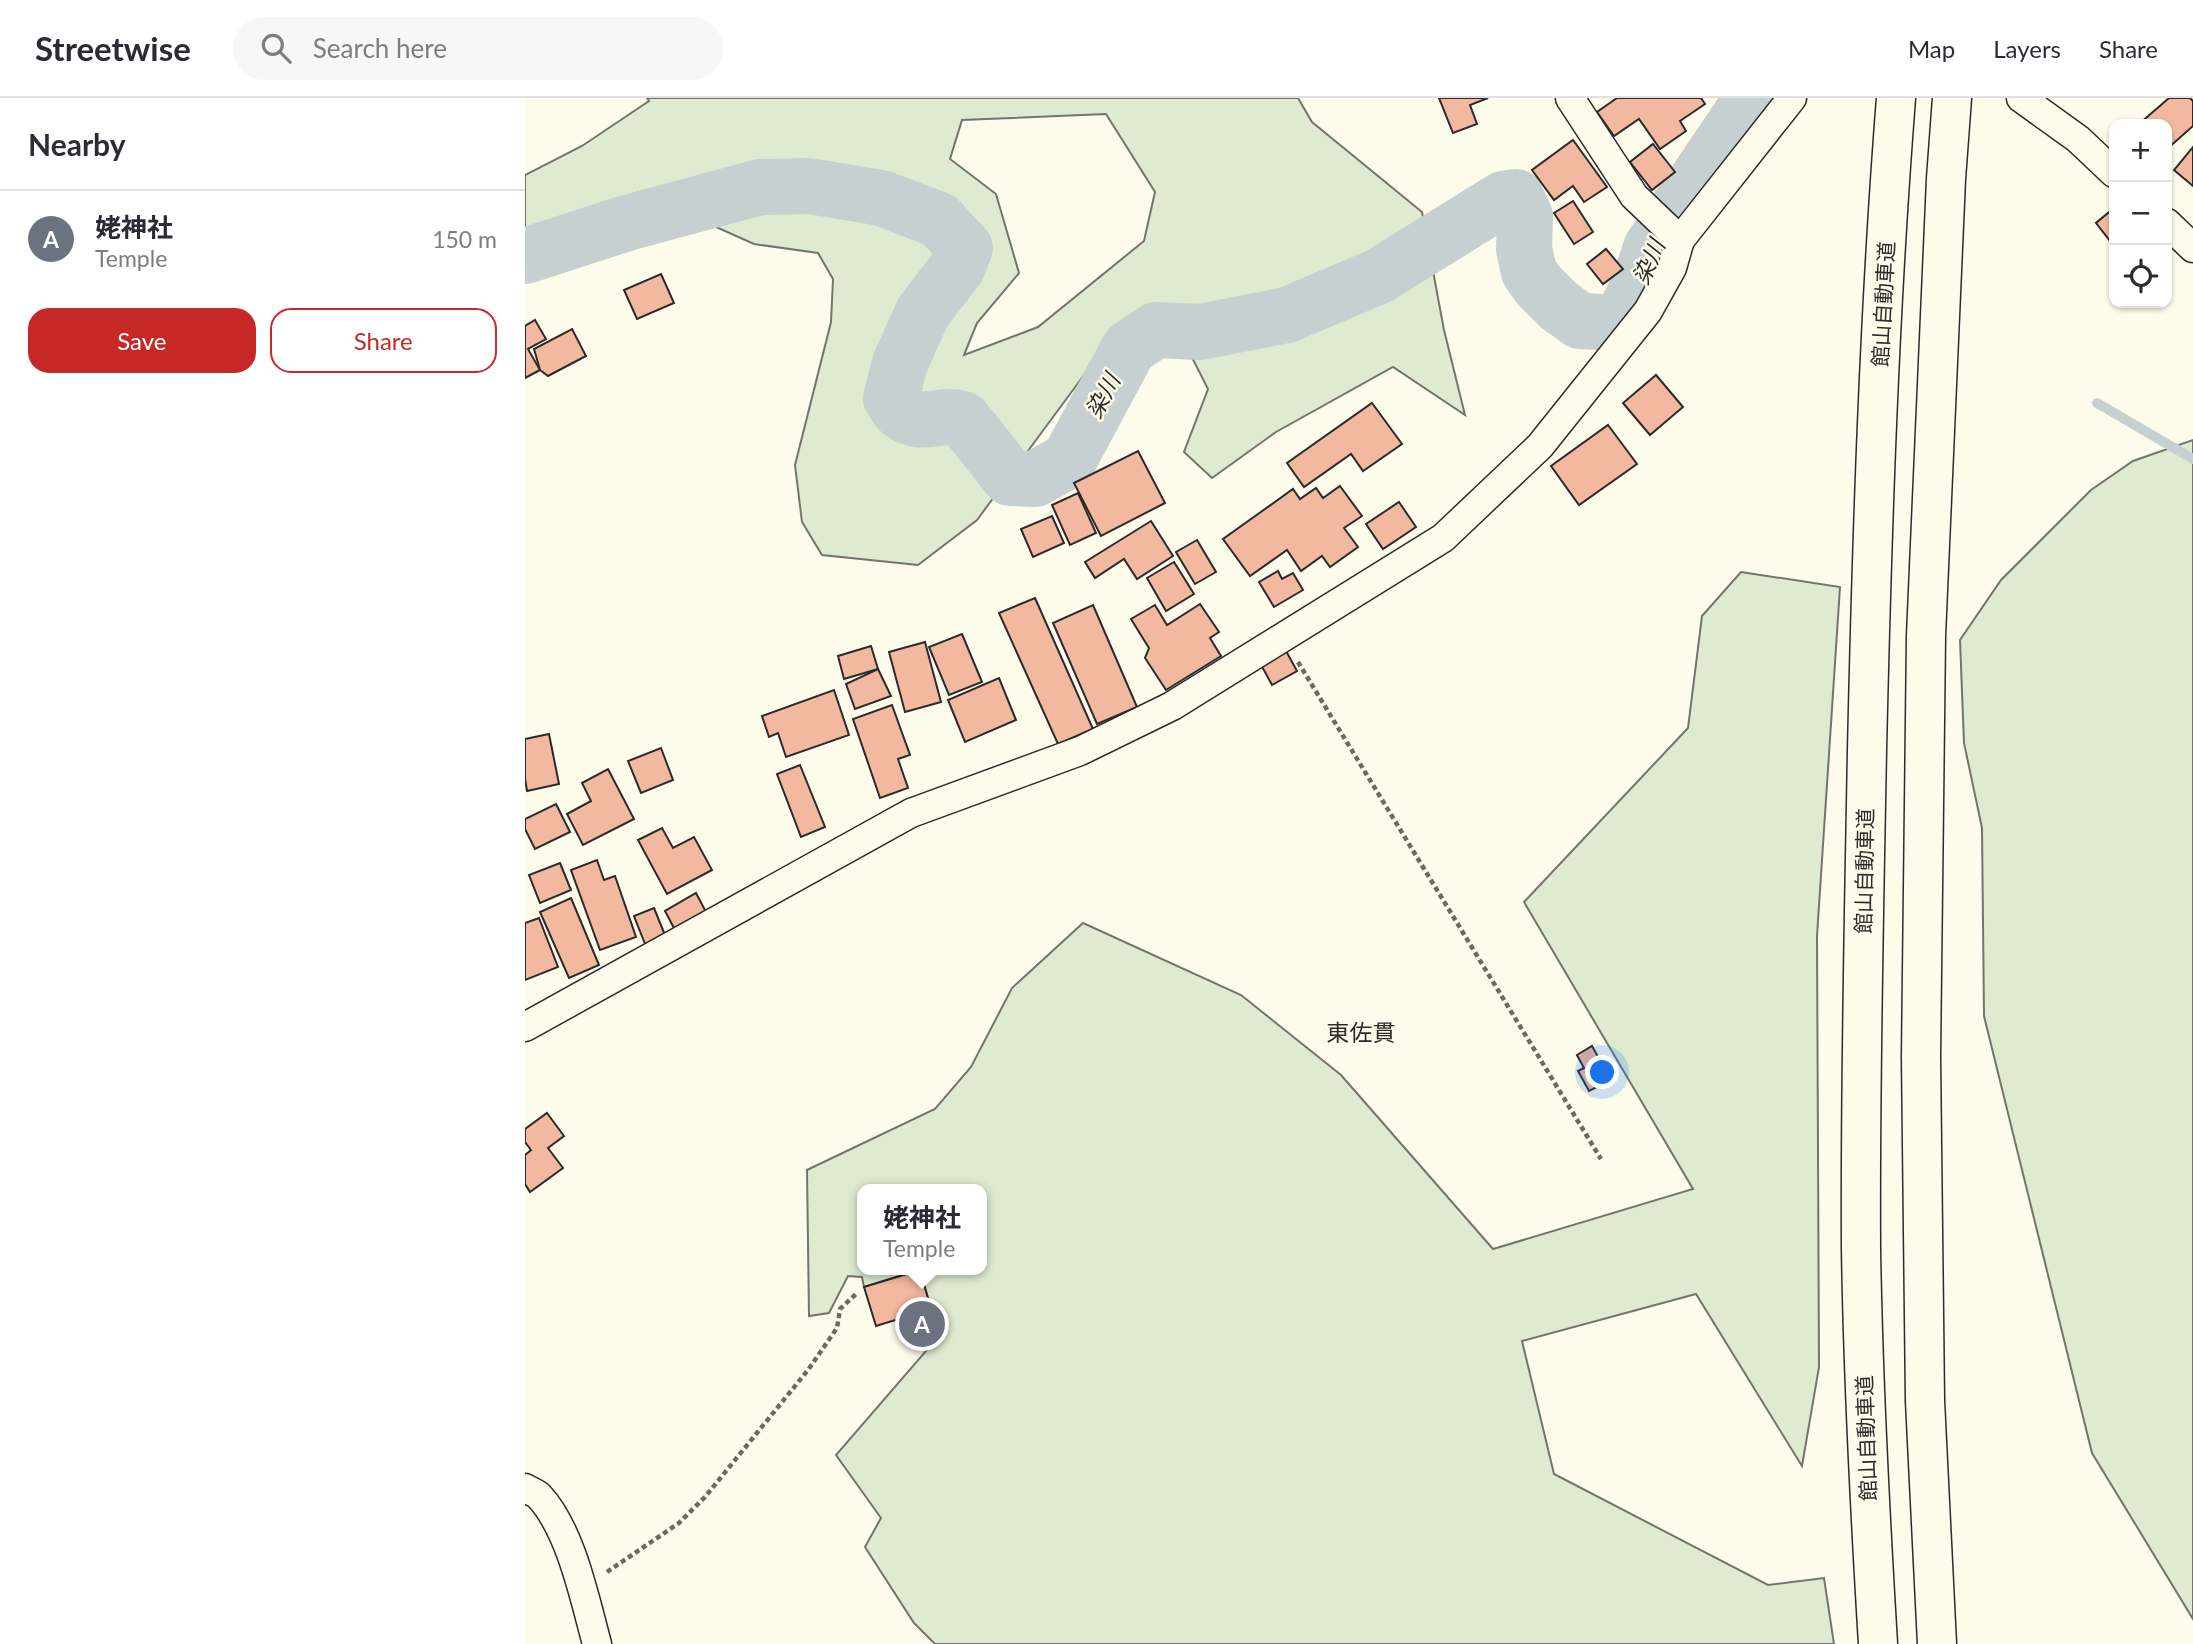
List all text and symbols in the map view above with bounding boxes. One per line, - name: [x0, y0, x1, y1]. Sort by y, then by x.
- search box: [233, 17, 723, 80]
- text: Streetwise: [35, 28, 191, 68]
- icon: search: [257, 29, 295, 67]
- text: Search here: [313, 32, 447, 64]
- text: Map: [1908, 34, 1955, 63]
- text: Layers: [1993, 34, 2061, 63]
- text: Share: [2099, 34, 2158, 63]
- map controls: [2109, 119, 2172, 308]
- button: +: [2109, 119, 2172, 182]
- text: Nearby: [28, 126, 126, 162]
- button: −: [2109, 182, 2172, 245]
- text: 姥神社: [95, 211, 173, 243]
- text: A: [43, 225, 59, 253]
- text: 150 m: [432, 225, 497, 253]
- water label: 染川: [1626, 232, 1671, 288]
- street label: 館山自動車道: [1867, 240, 1898, 367]
- text: Temple: [95, 244, 167, 272]
- button: locate: [2109, 245, 2172, 308]
- button: Save: [28, 308, 256, 373]
- button: Share: [270, 308, 497, 373]
- water label: 染川: [1079, 366, 1127, 422]
- street label: 館山自動車道: [1850, 808, 1877, 934]
- district label: 東佐貫: [1327, 1018, 1396, 1046]
- your location: [1585, 1055, 1619, 1089]
- popup: [857, 1184, 987, 1275]
- text: 姥神社: [883, 1201, 961, 1233]
- text: Temple: [883, 1234, 955, 1262]
- pin: A: [899, 1298, 945, 1350]
- street label: 館山自動車道: [1851, 1375, 1880, 1501]

